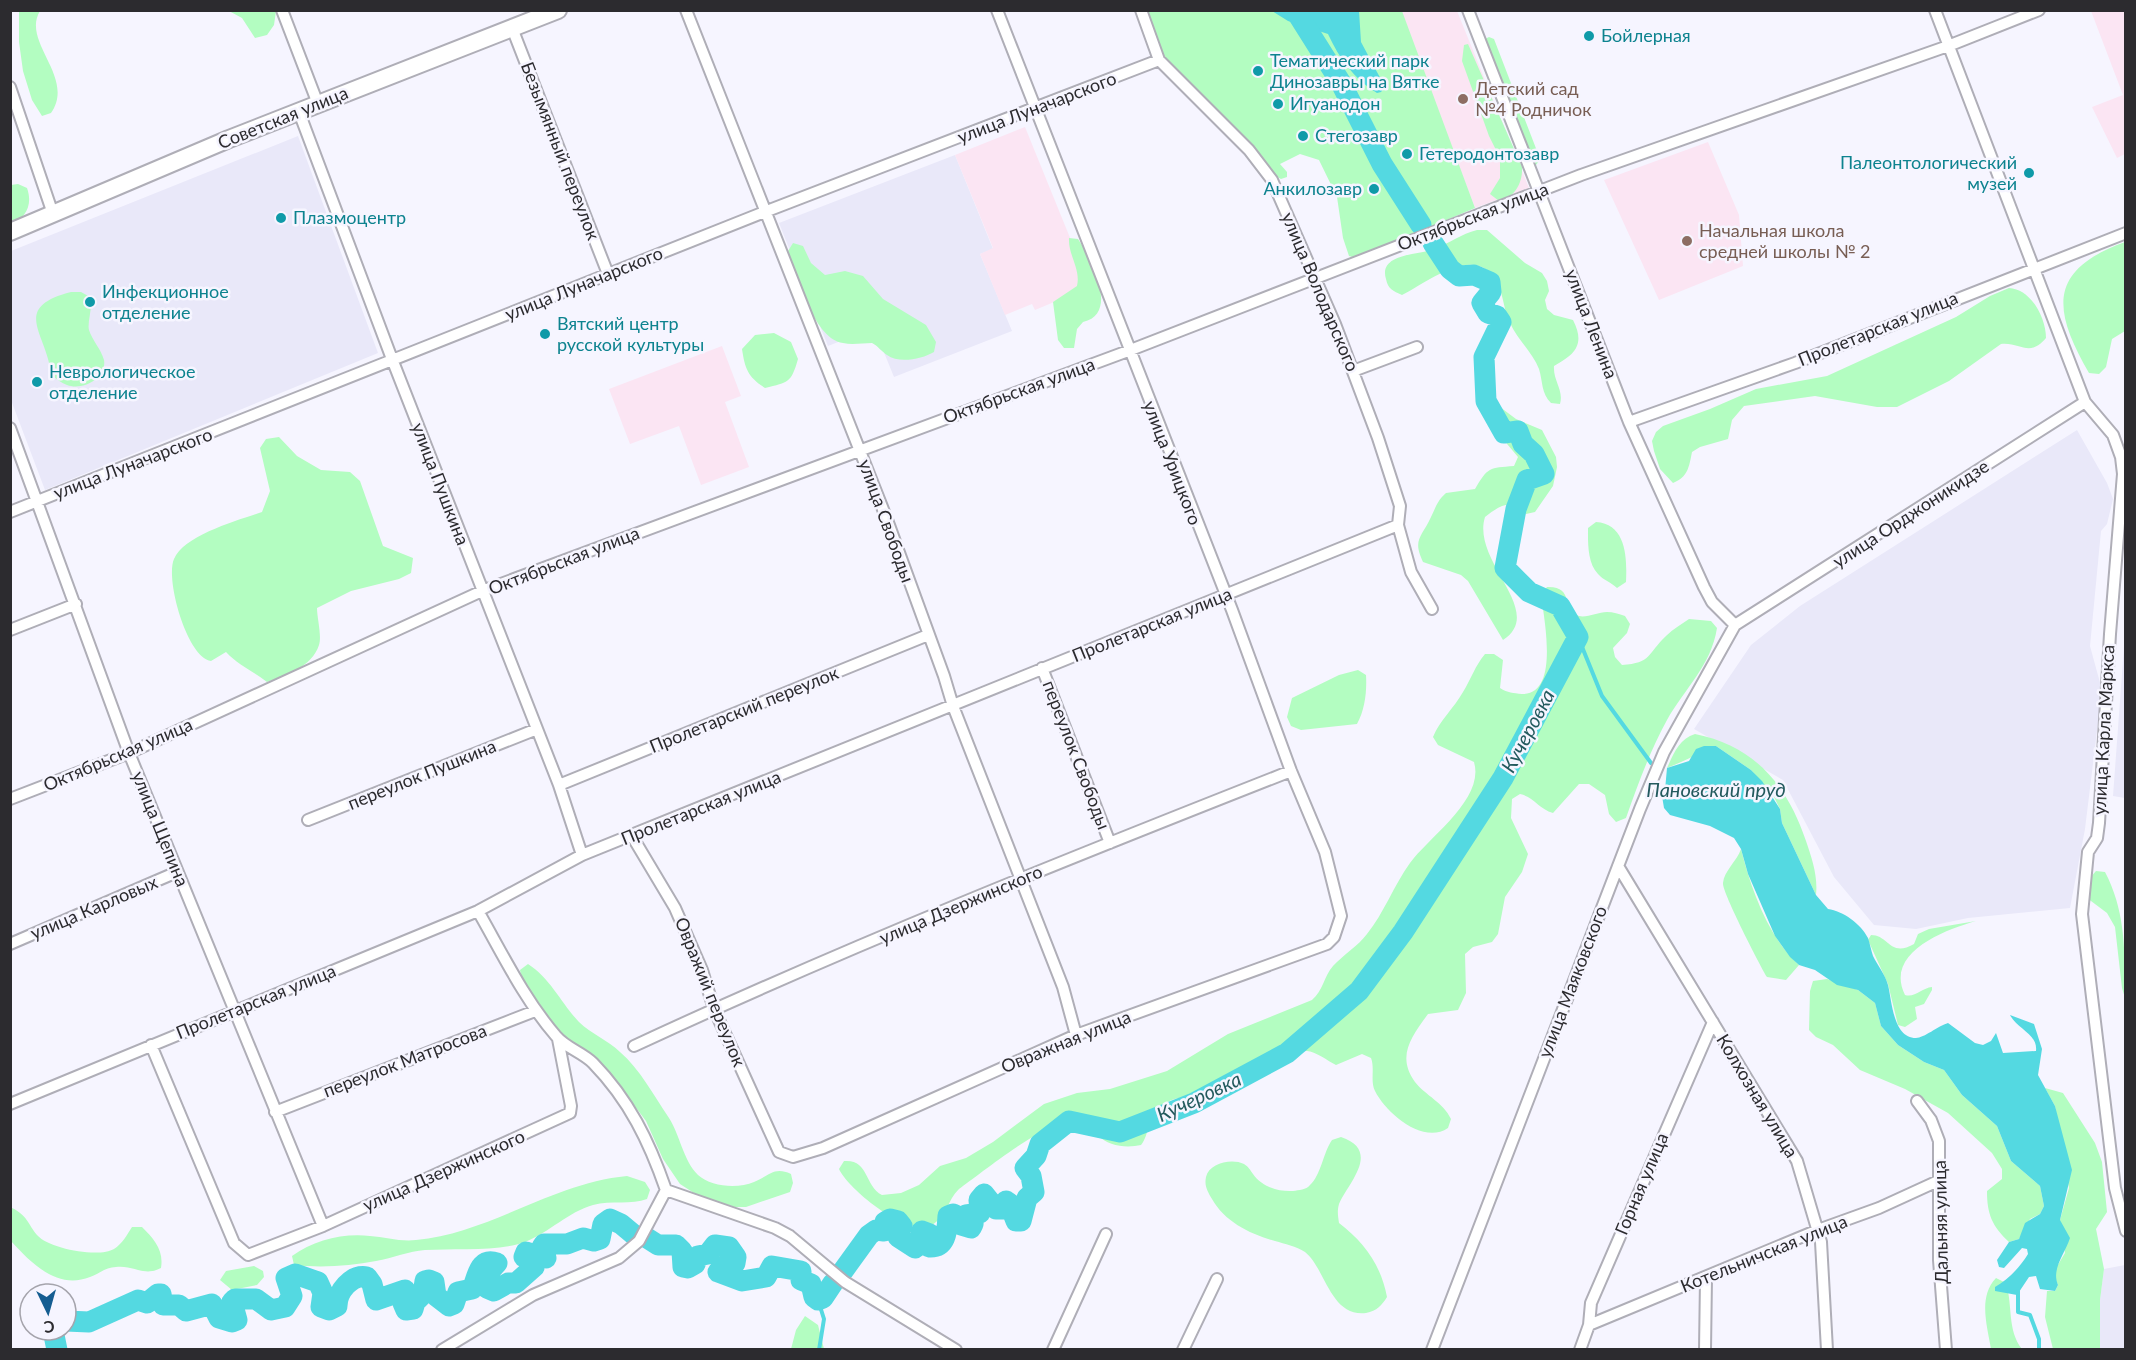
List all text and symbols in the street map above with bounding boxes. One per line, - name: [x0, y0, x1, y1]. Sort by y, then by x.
- place label: Бойлерная: [1601, 24, 1691, 46]
- marker: Бойлерная: [1582, 29, 1596, 43]
- place label: Тематический парк Динозавры на Вятке: [1270, 49, 1439, 92]
- street label: Безымянный переулок: [517, 58, 605, 243]
- marker: Тематический парк Динозавры на Вятке: [1251, 64, 1265, 78]
- street label: улица Луначарского: [954, 67, 1119, 147]
- place label: Детский сад №4 Родничок: [1475, 77, 1592, 120]
- street label: Советская улица: [214, 81, 351, 153]
- place label: Игуанодон: [1290, 92, 1380, 114]
- marker: Детский сад №4 Родничок: [1456, 92, 1470, 106]
- marker: Игуанодон: [1271, 97, 1285, 111]
- place label: Стегозавр: [1315, 124, 1398, 146]
- marker: Стегозавр: [1296, 129, 1310, 143]
- place label: Гетеродонтозавр: [1419, 142, 1559, 164]
- marker: Гетеродонтозавр: [1400, 147, 1414, 161]
- place label: Палеонтологический музей: [1840, 151, 2017, 194]
- marker: Палеонтологический музей: [2022, 166, 2036, 180]
- place label: Анкилозавр: [1263, 177, 1362, 199]
- street label: Октябрьская улица: [1394, 177, 1551, 255]
- marker: Анкилозавр: [1367, 182, 1381, 196]
- place label: Плазмоцентр: [293, 206, 406, 228]
- street label: улица Володарского: [1277, 209, 1364, 374]
- marker: Плазмоцентр: [274, 211, 288, 225]
- place label: Начальная школа средней школы № 2: [1699, 219, 1871, 262]
- marker: Начальная школа средней школы № 2: [1680, 234, 1694, 248]
- street label: улица Луначарского: [501, 241, 666, 325]
- street label: улица Ленина: [1561, 266, 1623, 382]
- place label: Инфекционное отделение: [102, 280, 229, 323]
- street label: Пролетарская улица: [1794, 286, 1961, 370]
- marker: Инфекционное отделение: [83, 295, 97, 309]
- place label: Вятский центр русской культуры: [557, 312, 704, 355]
- marker: Вятский центр русской культуры: [538, 327, 552, 341]
- street label: Октябрьская улица: [940, 352, 1098, 428]
- place label: Неврологическое отделение: [49, 360, 196, 403]
- marker: Неврологическое отделение: [30, 375, 44, 389]
- street label: улица Урицкого: [1139, 397, 1207, 528]
- street label: улица Пушкина: [407, 419, 474, 548]
- street label: улица Луначарского: [50, 423, 215, 503]
- street label: улица Орджоникидзе: [1828, 454, 1993, 572]
- street label: улица Свободы: [854, 456, 919, 585]
- street label: Октябрьская улица: [485, 521, 642, 599]
- street label: Пролетарская улица: [1068, 582, 1235, 666]
- street label: улица Карла Маркса: [2088, 644, 2118, 816]
- street label: Пролетарский переулок: [646, 661, 842, 757]
- street label: переулок Свободы: [1038, 677, 1115, 832]
- water label: Кучеровка: [1495, 685, 1559, 776]
- street label: Октябрьская улица: [40, 713, 195, 795]
- street label: переулок Пушкина: [344, 734, 499, 814]
- street label: Пролетарская улица: [617, 765, 784, 849]
- street label: улица Щепина: [128, 768, 194, 890]
- water label: Пановский пруд: [1646, 777, 1786, 801]
- street label: улица Дзержинского: [876, 860, 1045, 948]
- street label: улица Карловых: [27, 870, 161, 944]
- street label: улица Маяковского: [1533, 902, 1611, 1061]
- street label: Овражий переулок: [671, 914, 751, 1070]
- street label: Пролетарская улица: [172, 959, 339, 1043]
- street label: Овражная улица: [997, 1005, 1134, 1077]
- street label: переулок Матросова: [320, 1019, 489, 1101]
- street label: Колхозная улица: [1712, 1030, 1803, 1161]
- water label: Кучеровка: [1153, 1066, 1245, 1126]
- street label: улица Дзержинского: [359, 1124, 528, 1216]
- street label: Горная улица: [1610, 1129, 1672, 1238]
- street label: Дальняя улица: [1928, 1160, 1952, 1284]
- street label: Котельничская улица: [1677, 1210, 1850, 1297]
- north arrow: [18, 1282, 78, 1342]
- text: С: [43, 1318, 55, 1337]

